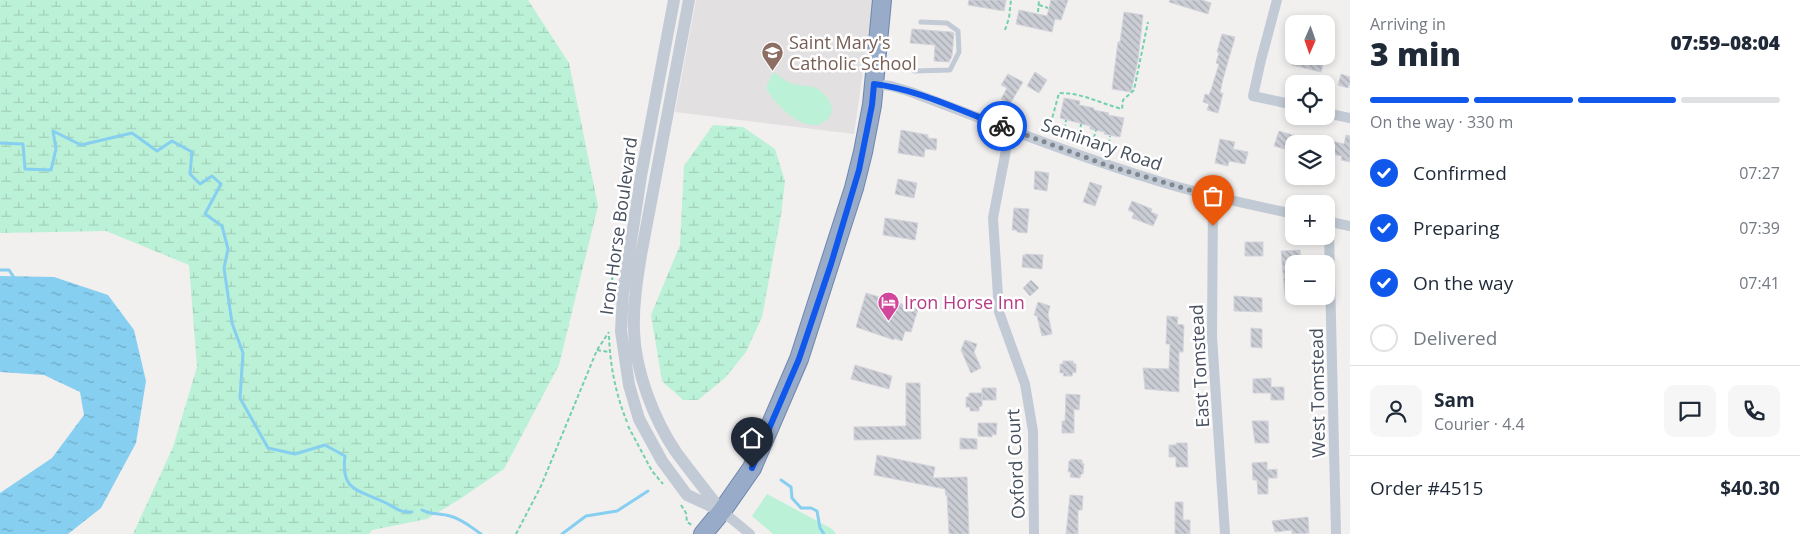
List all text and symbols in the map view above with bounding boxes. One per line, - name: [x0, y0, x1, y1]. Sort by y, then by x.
- text: Arriving in: [1370, 13, 1446, 35]
- north arrow: [1285, 15, 1335, 65]
- map controls: [1285, 15, 1335, 305]
- place label: Saint Mary's Catholic School: [789, 30, 917, 75]
- text: 07:59–08:04: [1670, 30, 1780, 56]
- text: 3 min: [1370, 32, 1461, 75]
- school or university icon: Saint Mary's Catholic School: [761, 40, 785, 71]
- button: locate: [1285, 75, 1335, 125]
- courier: [977, 101, 1027, 151]
- text: On the way · 330 m: [1370, 111, 1513, 133]
- icon: bike: [988, 112, 1016, 140]
- street label: Seminary Road: [1038, 112, 1166, 176]
- button: layers: [1285, 135, 1335, 185]
- street label: Iron Horse Boulevard: [594, 136, 642, 316]
- icon: check: [1370, 159, 1398, 187]
- text: Confirmed: [1413, 160, 1507, 186]
- text: 07:27: [1739, 162, 1780, 184]
- pin: [1192, 175, 1234, 226]
- icon: bag: [1199, 182, 1227, 210]
- button: +: [1285, 195, 1335, 245]
- icon: check: [1370, 214, 1398, 242]
- text: Preparing: [1413, 215, 1500, 241]
- text: 07:39: [1739, 217, 1780, 239]
- button: −: [1285, 255, 1335, 305]
- icon: check: [1370, 269, 1398, 297]
- text: On the way: [1413, 270, 1513, 296]
- text: 07:41: [1739, 272, 1780, 294]
- hotel icon: Iron Horse Inn: [876, 290, 900, 321]
- place label: Iron Horse Inn: [904, 290, 1025, 314]
- street label: East Tomstead: [1184, 304, 1214, 428]
- text: Delivered: [1413, 325, 1497, 351]
- street label: West Tomstead: [1304, 328, 1330, 458]
- button: person: [1370, 385, 1422, 437]
- button: chat: [1664, 385, 1716, 437]
- button: phone: [1728, 385, 1780, 437]
- text: Sam: [1434, 387, 1475, 413]
- street label: Oxford Court: [1000, 408, 1030, 520]
- text: Courier · 4.4: [1434, 413, 1525, 435]
- pin: [731, 417, 773, 468]
- icon: home: [738, 424, 766, 452]
- text: Order #4515: [1370, 475, 1483, 501]
- text: $40.30: [1720, 475, 1780, 501]

